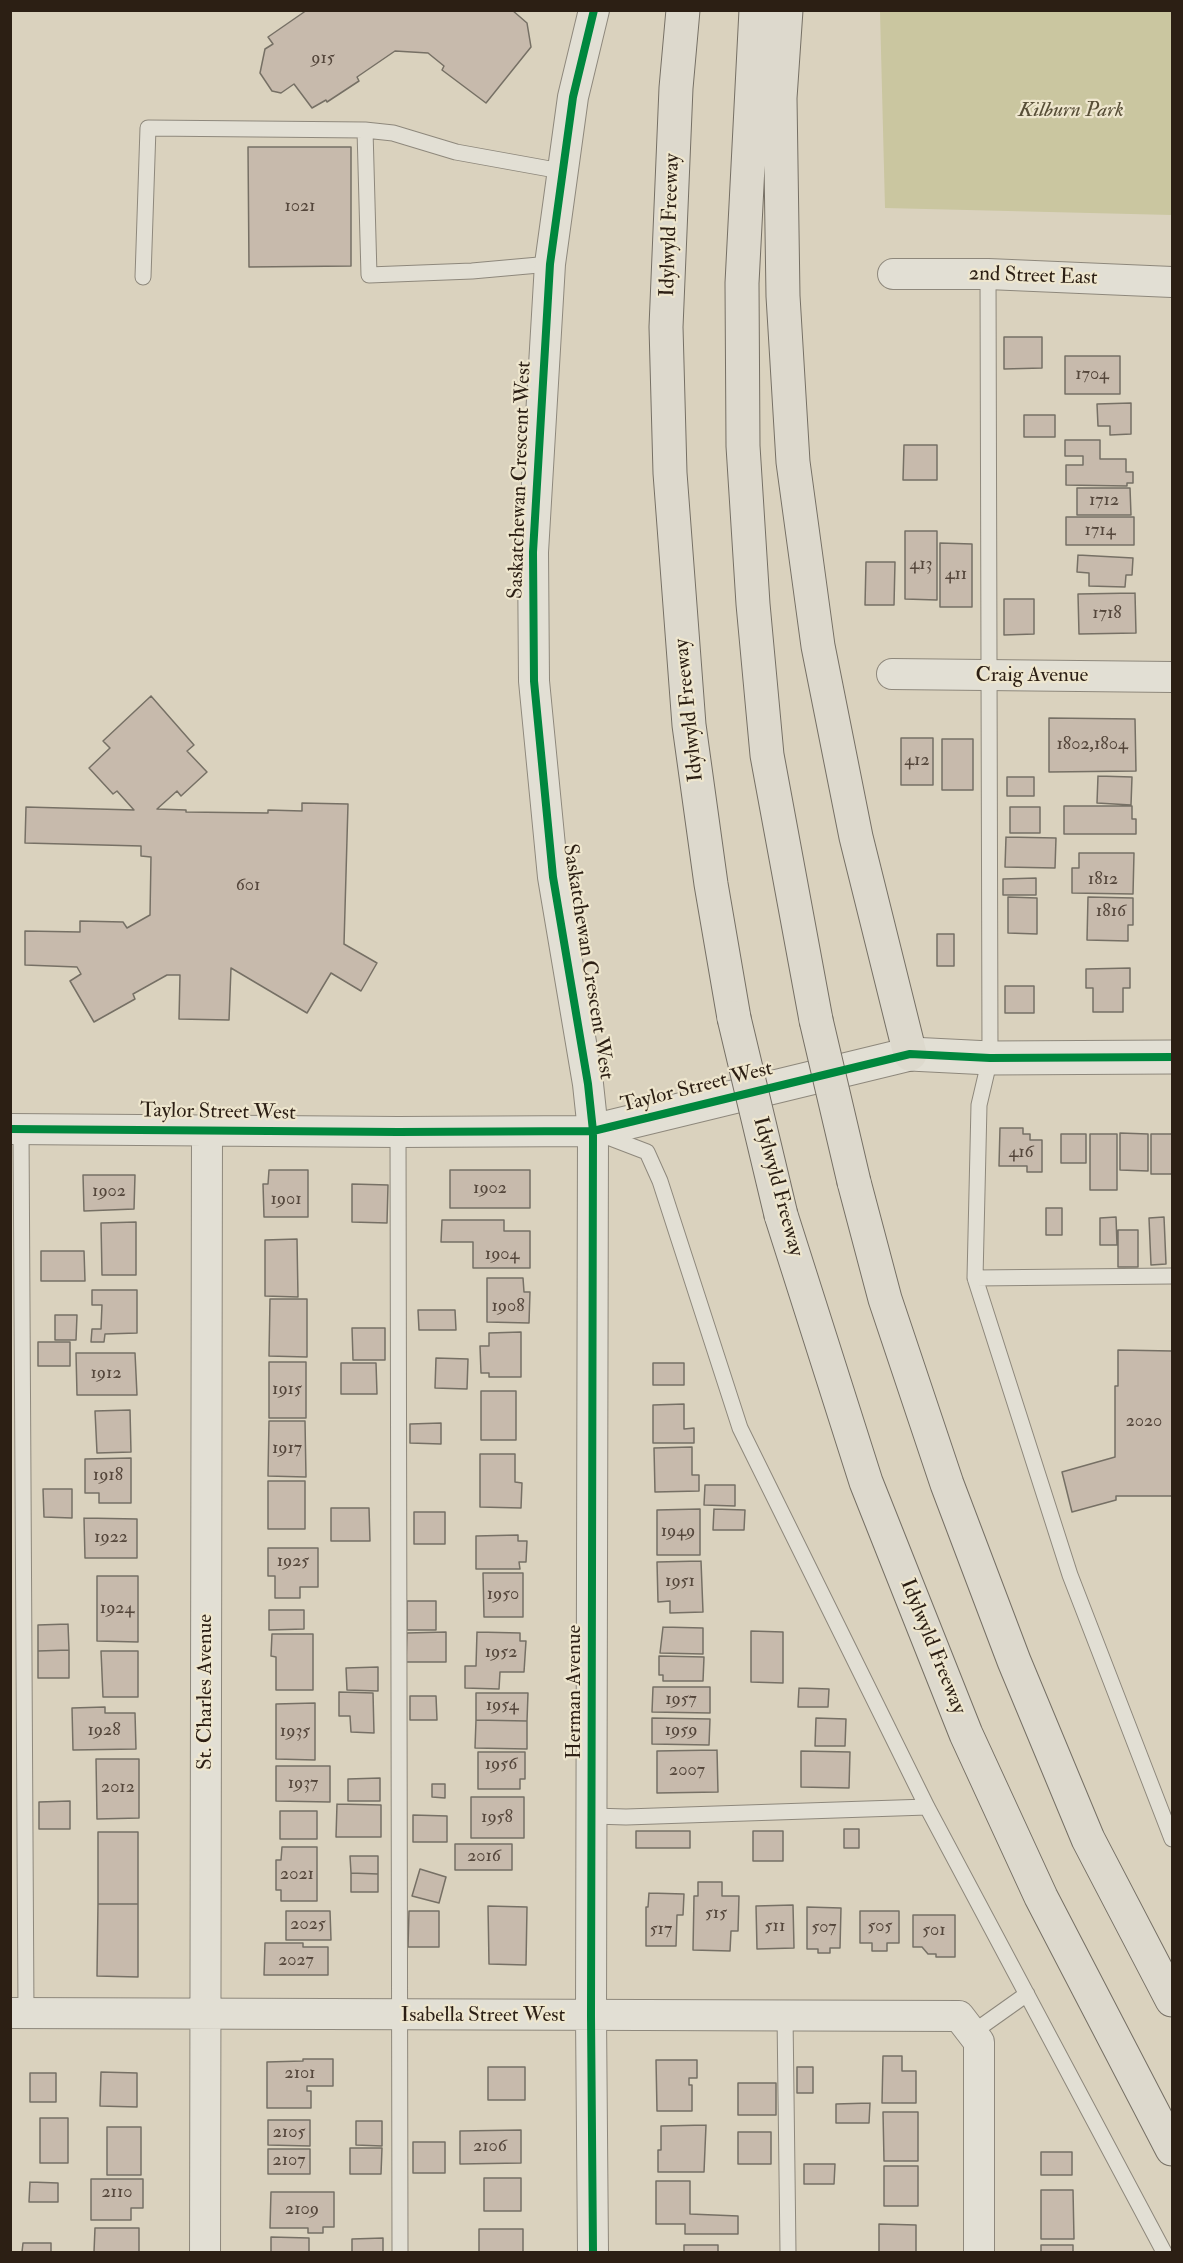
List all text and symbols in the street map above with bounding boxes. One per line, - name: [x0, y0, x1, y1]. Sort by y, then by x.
- house number: 915: [311, 48, 335, 70]
- park label: Kilburn Park: [1018, 98, 1124, 124]
- street label: Idylwyld Freeway: [656, 153, 686, 297]
- house number: 1021: [284, 196, 316, 218]
- street label: 2nd Street East: [968, 262, 1098, 292]
- street label: Saskatchewan Crescent West: [504, 361, 538, 599]
- house number: 1704: [1075, 364, 1109, 386]
- house number: 1712: [1089, 490, 1119, 512]
- house number: 1714: [1085, 520, 1115, 542]
- house number: 413: [909, 554, 933, 576]
- house number: 411: [945, 564, 967, 586]
- house number: 1718: [1092, 603, 1122, 625]
- street label: Idylwyld Freeway: [670, 637, 710, 783]
- street label: Craig Avenue: [976, 663, 1088, 689]
- house number: 1802,1804: [1056, 734, 1128, 756]
- house number: 412: [904, 750, 930, 772]
- street label: Saskatchewan Crescent West: [556, 842, 618, 1082]
- house number: 1812: [1088, 869, 1118, 891]
- house number: 601: [236, 875, 260, 897]
- house number: 1816: [1096, 901, 1126, 923]
- street label: Taylor Street West: [618, 1057, 776, 1119]
- street label: Taylor Street West: [140, 1099, 296, 1127]
- street label: Idylwyld Freeway: [746, 1114, 808, 1260]
- house number: 416: [1008, 1142, 1034, 1164]
- house number: 1902: [473, 1178, 507, 1200]
- house number: 1902: [92, 1181, 126, 1203]
- house number: 1901: [270, 1189, 302, 1211]
- house number: 1904: [485, 1244, 519, 1266]
- house number: 1908: [491, 1296, 525, 1318]
- house number: 1912: [90, 1363, 122, 1385]
- house number: 1915: [272, 1379, 302, 1401]
- house number: 2020: [1126, 1411, 1162, 1433]
- house number: 1917: [272, 1438, 302, 1460]
- house number: 1918: [93, 1465, 123, 1487]
- house number: 1949: [661, 1521, 695, 1543]
- house number: 1922: [94, 1527, 128, 1549]
- house number: 1925: [277, 1551, 309, 1573]
- house number: 1951: [665, 1571, 695, 1593]
- street label: Idylwyld Freeway: [893, 1576, 971, 1718]
- house number: 1950: [487, 1584, 519, 1606]
- house number: 1924: [100, 1598, 134, 1620]
- street label: St. Charles Avenue: [193, 1614, 219, 1770]
- street label: Herman Avenue: [562, 1625, 588, 1759]
- house number: 1952: [485, 1642, 517, 1664]
- house number: 1957: [665, 1689, 697, 1711]
- house number: 1954: [486, 1695, 518, 1717]
- house number: 1928: [87, 1720, 121, 1742]
- house number: 1959: [665, 1720, 697, 1742]
- house number: 1935: [280, 1721, 310, 1743]
- house number: 1956: [485, 1754, 517, 1776]
- house number: 2007: [669, 1760, 705, 1782]
- house number: 1937: [288, 1773, 318, 1795]
- house number: 2012: [101, 1777, 135, 1799]
- house number: 1958: [481, 1807, 513, 1829]
- house number: 2016: [467, 1846, 501, 1868]
- house number: 2021: [280, 1864, 314, 1886]
- house number: 515: [705, 1903, 727, 1925]
- house number: 2025: [290, 1914, 326, 1936]
- house number: 511: [765, 1916, 785, 1938]
- house number: 505: [868, 1916, 892, 1938]
- house number: 507: [811, 1917, 837, 1939]
- house number: 517: [650, 1919, 672, 1941]
- house number: 501: [922, 1920, 946, 1942]
- house number: 2027: [278, 1950, 314, 1972]
- street label: Isabella Street West: [401, 2003, 565, 2029]
- house number: 2101: [285, 2063, 315, 2085]
- house number: 2105: [273, 2122, 305, 2144]
- house number: 2106: [473, 2136, 507, 2158]
- house number: 2107: [273, 2150, 305, 2172]
- house number: 2110: [101, 2182, 133, 2204]
- house number: 2109: [285, 2199, 319, 2221]

